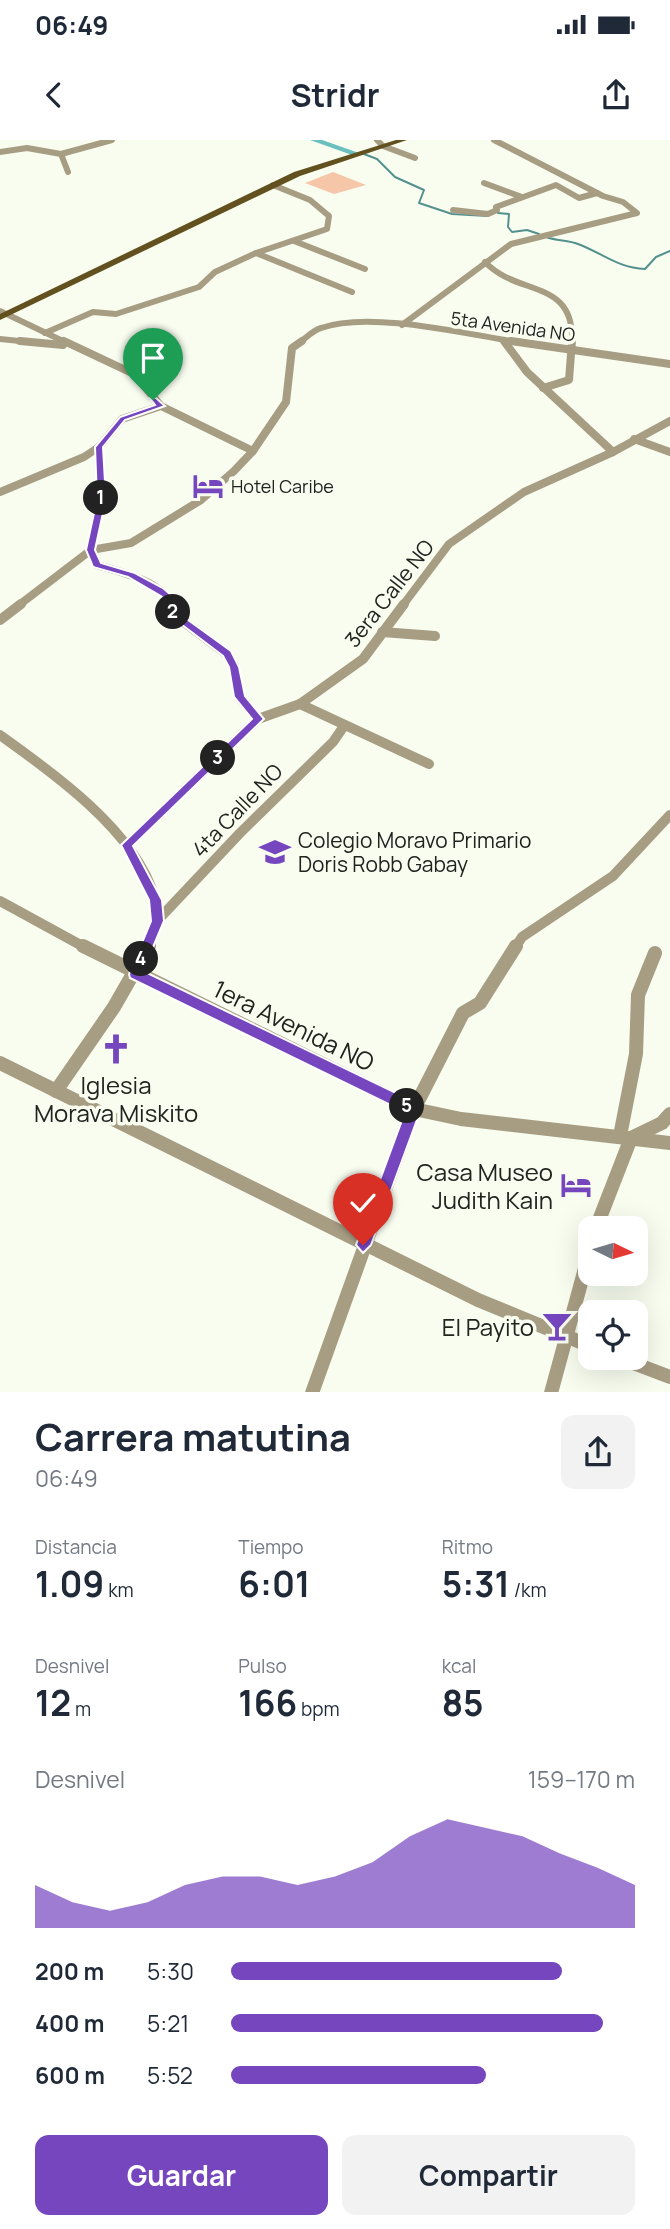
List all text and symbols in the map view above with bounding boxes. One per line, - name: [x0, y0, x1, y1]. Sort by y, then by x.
- text: 06:49: [35, 7, 109, 43]
- text: Stridr: [290, 73, 380, 117]
- icon: back: [35, 76, 73, 114]
- icon: share: [597, 76, 635, 114]
- street label: 5ta Avenida NO: [449, 305, 577, 347]
- pin: [123, 328, 183, 400]
- icon: arrive: [134, 339, 172, 377]
- hotel icon: Hotel Caribe: [191, 469, 225, 503]
- place label: Hotel Caribe: [231, 474, 334, 498]
- pin: 1: [84, 480, 119, 516]
- text: 1: [96, 484, 105, 510]
- street label: 3era Calle NO: [338, 533, 440, 653]
- pin: 2: [156, 594, 190, 630]
- text: 2: [167, 598, 178, 624]
- pin: 3: [200, 740, 235, 776]
- text: 3: [212, 744, 223, 770]
- street label: 4ta Calle NO: [186, 757, 288, 863]
- place label: Colegio Moravo Primario Doris Robb Gabay: [298, 826, 531, 878]
- school or university icon: Colegio Moravo Primario Doris Robb Gabay: [258, 835, 292, 869]
- pin: 4: [124, 942, 158, 976]
- text: 4: [135, 945, 146, 971]
- street label: 1era Avenida NO: [208, 972, 380, 1078]
- church icon: Iglesia Morava Miskito: [99, 1032, 133, 1066]
- place label: Iglesia Morava Miskito: [34, 1068, 198, 1129]
- pin: 5: [390, 1088, 424, 1124]
- text: 5: [401, 1092, 412, 1118]
- place label: Casa Museo Judith Kain: [417, 1155, 553, 1216]
- hotel icon: Casa Museo Judith Kain: [559, 1168, 593, 1202]
- pin: [333, 1173, 393, 1245]
- icon: check: [344, 1184, 382, 1222]
- north arrow: [578, 1216, 648, 1286]
- map controls: [578, 1216, 648, 1370]
- button: locate: [578, 1300, 648, 1370]
- bar icon: El Payito: [540, 1309, 574, 1343]
- place label: El Payito: [442, 1310, 534, 1343]
- text: Carrera matutina: [35, 1410, 351, 1462]
- button: share: [561, 1415, 635, 1489]
- text: 06:49: [35, 1462, 98, 1494]
- text: Distancia: [35, 1534, 117, 1560]
- text: Tiempo: [238, 1534, 304, 1560]
- text: Ritmo: [442, 1534, 493, 1560]
- text: 1.09: [35, 1560, 104, 1608]
- text: 6:01: [238, 1560, 310, 1608]
- text: 5:31: [442, 1560, 510, 1608]
- text: km: [104, 1577, 134, 1603]
- text: /km: [510, 1577, 547, 1603]
- text: Desnivel: [35, 1653, 109, 1679]
- text: Pulso: [238, 1653, 287, 1679]
- text: kcal: [442, 1653, 476, 1679]
- text: 12: [35, 1679, 71, 1727]
- text: 166: [238, 1679, 297, 1727]
- text: 85: [442, 1679, 484, 1727]
- text: m: [71, 1696, 91, 1722]
- text: bpm: [297, 1696, 340, 1722]
- text: Desnivel: [35, 1763, 125, 1795]
- text: 159–170 m: [528, 1763, 635, 1795]
- text: 200 m: [35, 1955, 104, 1987]
- text: 5:30: [147, 1955, 194, 1987]
- text: 400 m: [35, 2007, 105, 2039]
- text: 5:21: [147, 2007, 189, 2039]
- text: 600 m: [35, 2059, 105, 2091]
- text: 5:52: [147, 2059, 193, 2091]
- button: Guardar: [35, 2135, 328, 2215]
- button: Compartir: [342, 2135, 635, 2215]

